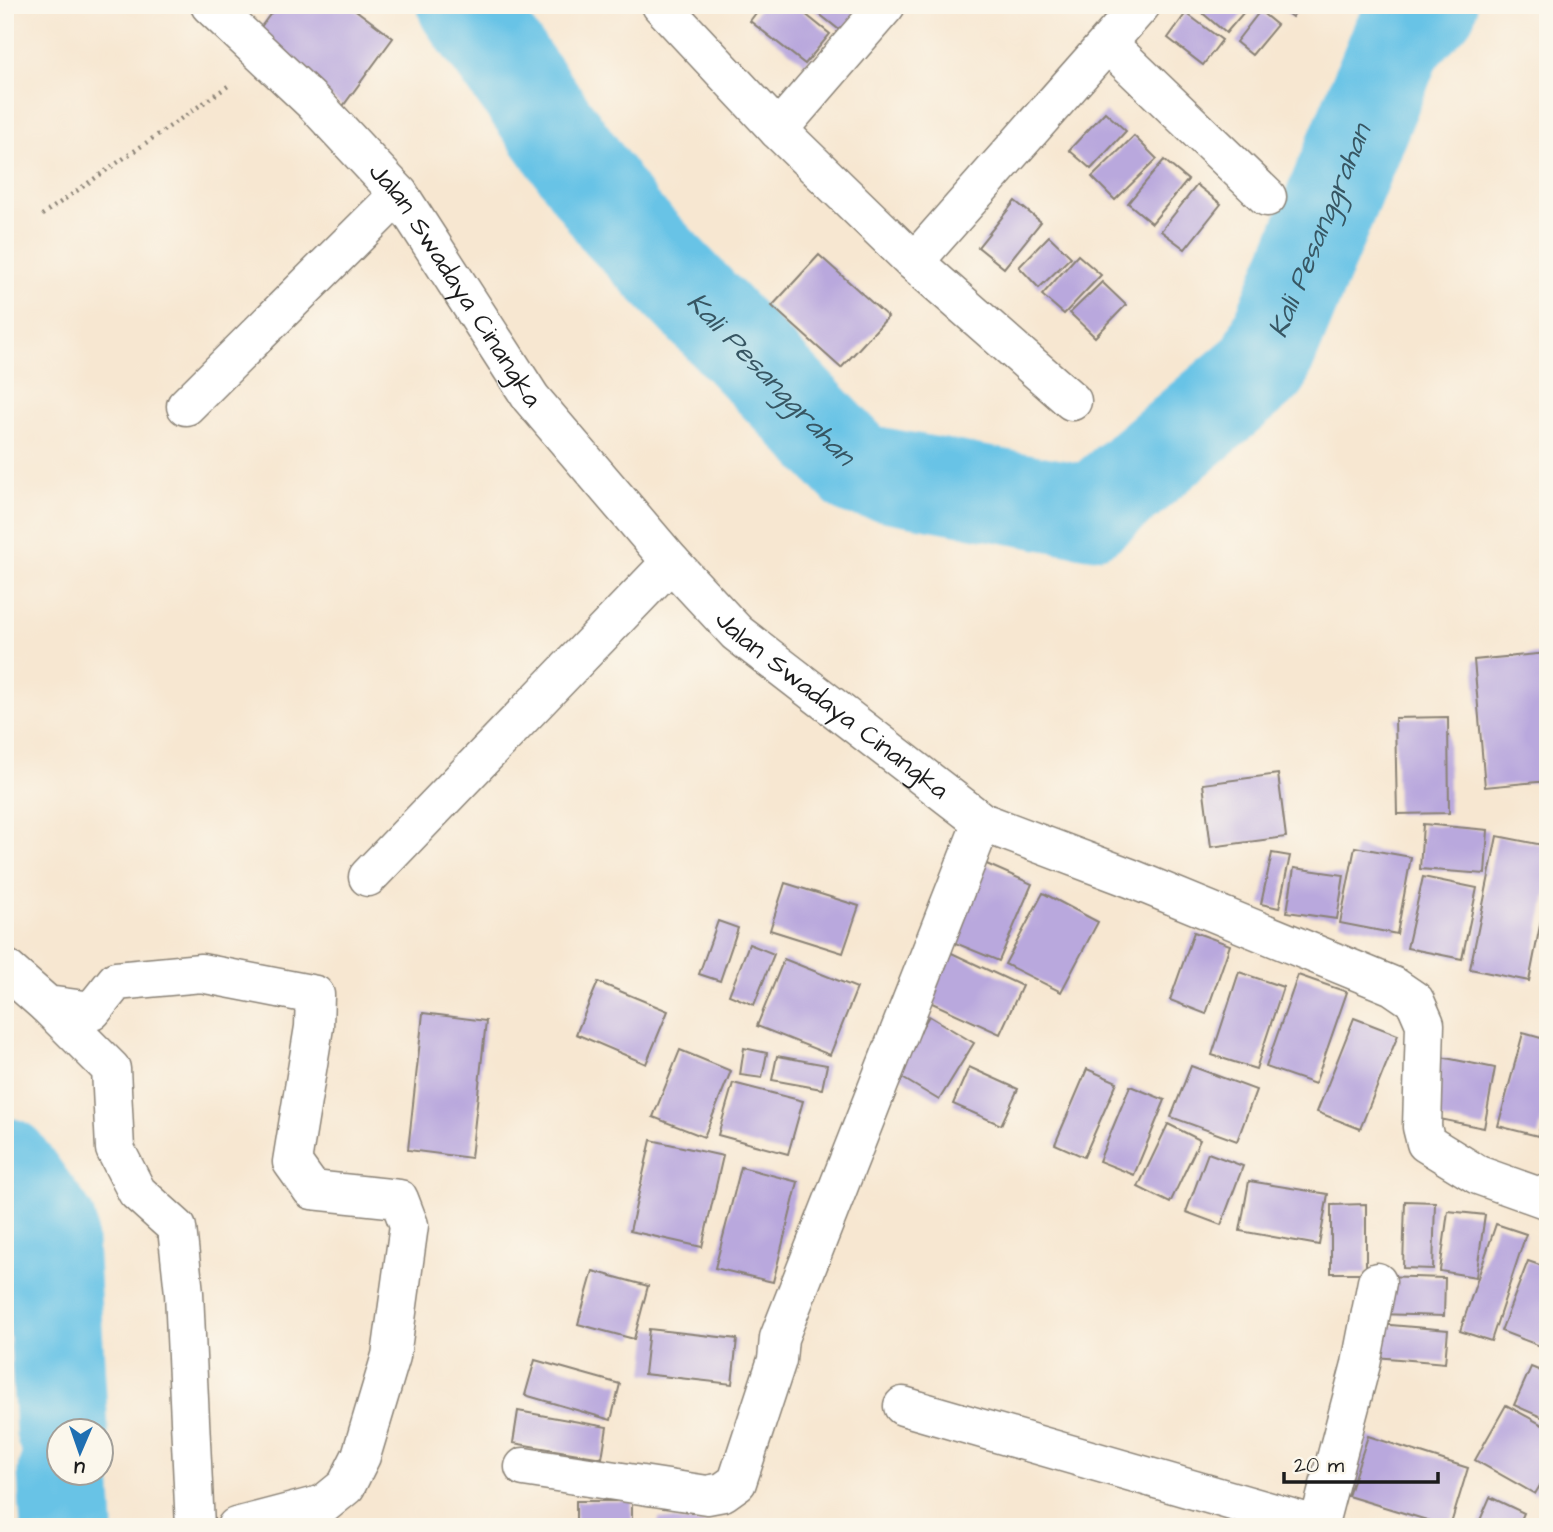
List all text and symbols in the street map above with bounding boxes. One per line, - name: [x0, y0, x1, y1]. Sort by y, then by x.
- water label: Kali Pesanggrahan: [1258, 116, 1381, 343]
- street label: Jalan Swadaya Cinangka: [360, 155, 549, 415]
- water label: Kali Pesanggrahan: [678, 283, 865, 476]
- street label: Jalan Swadaya Cinangka: [707, 603, 956, 808]
- north arrow: [46, 1416, 116, 1486]
- scale bar: [1284, 1441, 1438, 1485]
- text: 20 m: [1294, 1451, 1345, 1480]
- text: U: [73, 1454, 85, 1481]

